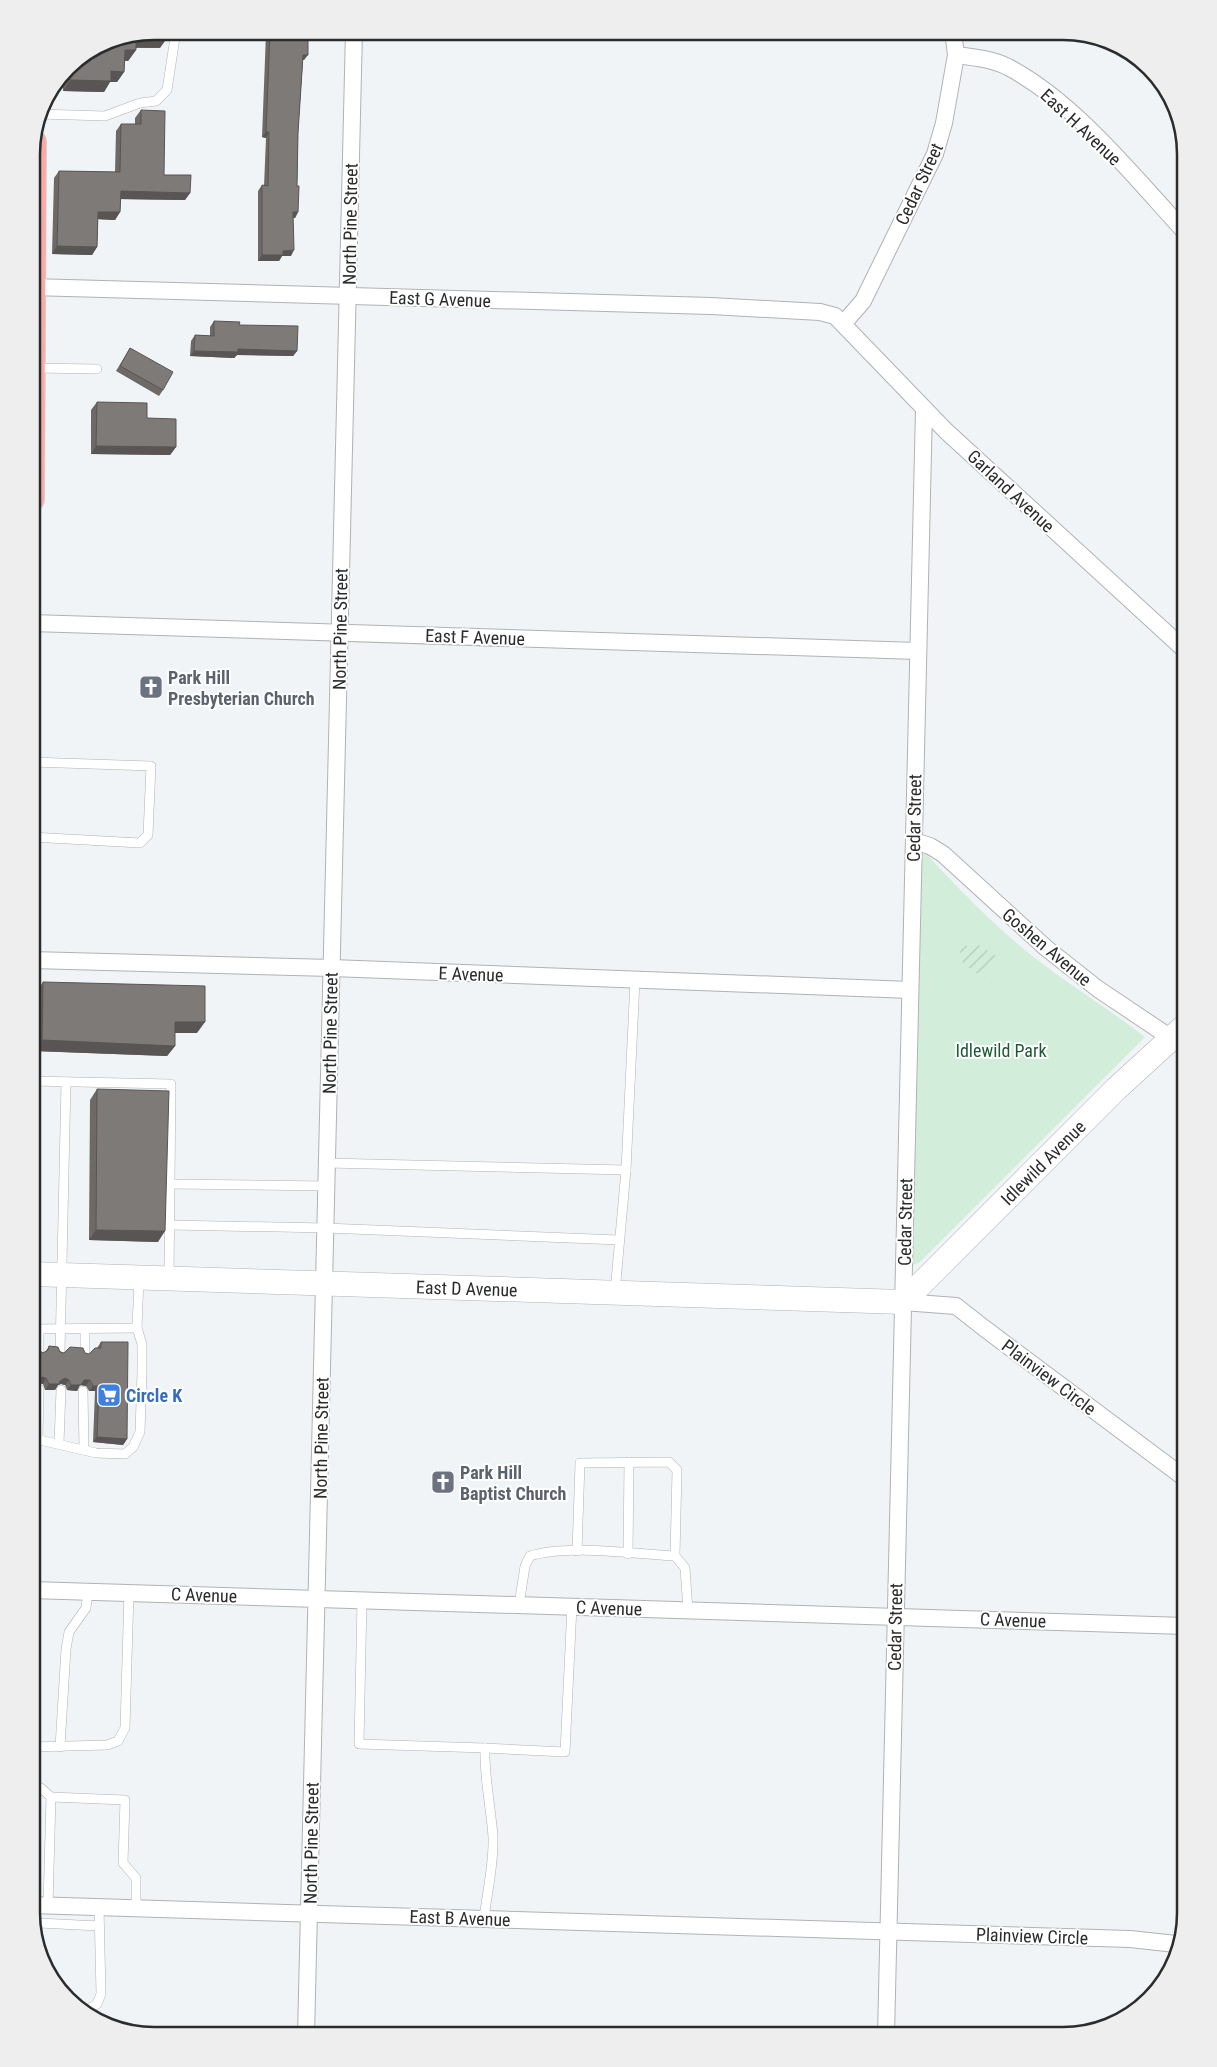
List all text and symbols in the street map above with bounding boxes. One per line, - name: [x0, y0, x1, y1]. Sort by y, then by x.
- street label: East H Avenue: [1036, 84, 1126, 170]
- street label: Cedar Street: [891, 140, 947, 228]
- street label: North Pine Street: [338, 163, 362, 285]
- street label: East G Avenue: [389, 287, 491, 311]
- street label: Garland Avenue: [963, 445, 1059, 537]
- street label: North Pine Street: [328, 568, 352, 690]
- street label: East F Avenue: [425, 625, 525, 649]
- place label: Park Hill Presbyterian Church: [168, 667, 315, 709]
- church icon: Park Hill Presbyterian Church: [138, 674, 164, 700]
- street label: Cedar Street: [903, 774, 925, 862]
- street label: Goshen Avenue: [998, 904, 1096, 990]
- street label: E Avenue: [438, 962, 504, 986]
- street label: North Pine Street: [318, 972, 342, 1094]
- park label: Idlewild Park: [955, 1040, 1047, 1061]
- street label: Idlewild Avenue: [996, 1116, 1089, 1209]
- street label: Cedar Street: [894, 1178, 916, 1266]
- street label: East D Avenue: [416, 1276, 518, 1300]
- street label: Plainview Circle: [998, 1335, 1100, 1419]
- street label: North Pine Street: [309, 1377, 333, 1499]
- supermarket icon: Circle K: [96, 1382, 122, 1408]
- place label: Circle K: [126, 1385, 183, 1406]
- place label: Park Hill Baptist Church: [460, 1462, 566, 1504]
- church icon: Park Hill Baptist Church: [430, 1469, 456, 1495]
- street label: C Avenue: [171, 1583, 237, 1607]
- street label: Cedar Street: [884, 1583, 906, 1671]
- street label: C Avenue: [576, 1596, 642, 1620]
- street label: C Avenue: [980, 1608, 1046, 1632]
- street label: North Pine Street: [299, 1782, 323, 1904]
- street label: East B Avenue: [409, 1906, 511, 1930]
- street label: Plainview Circle: [976, 1924, 1088, 1948]

